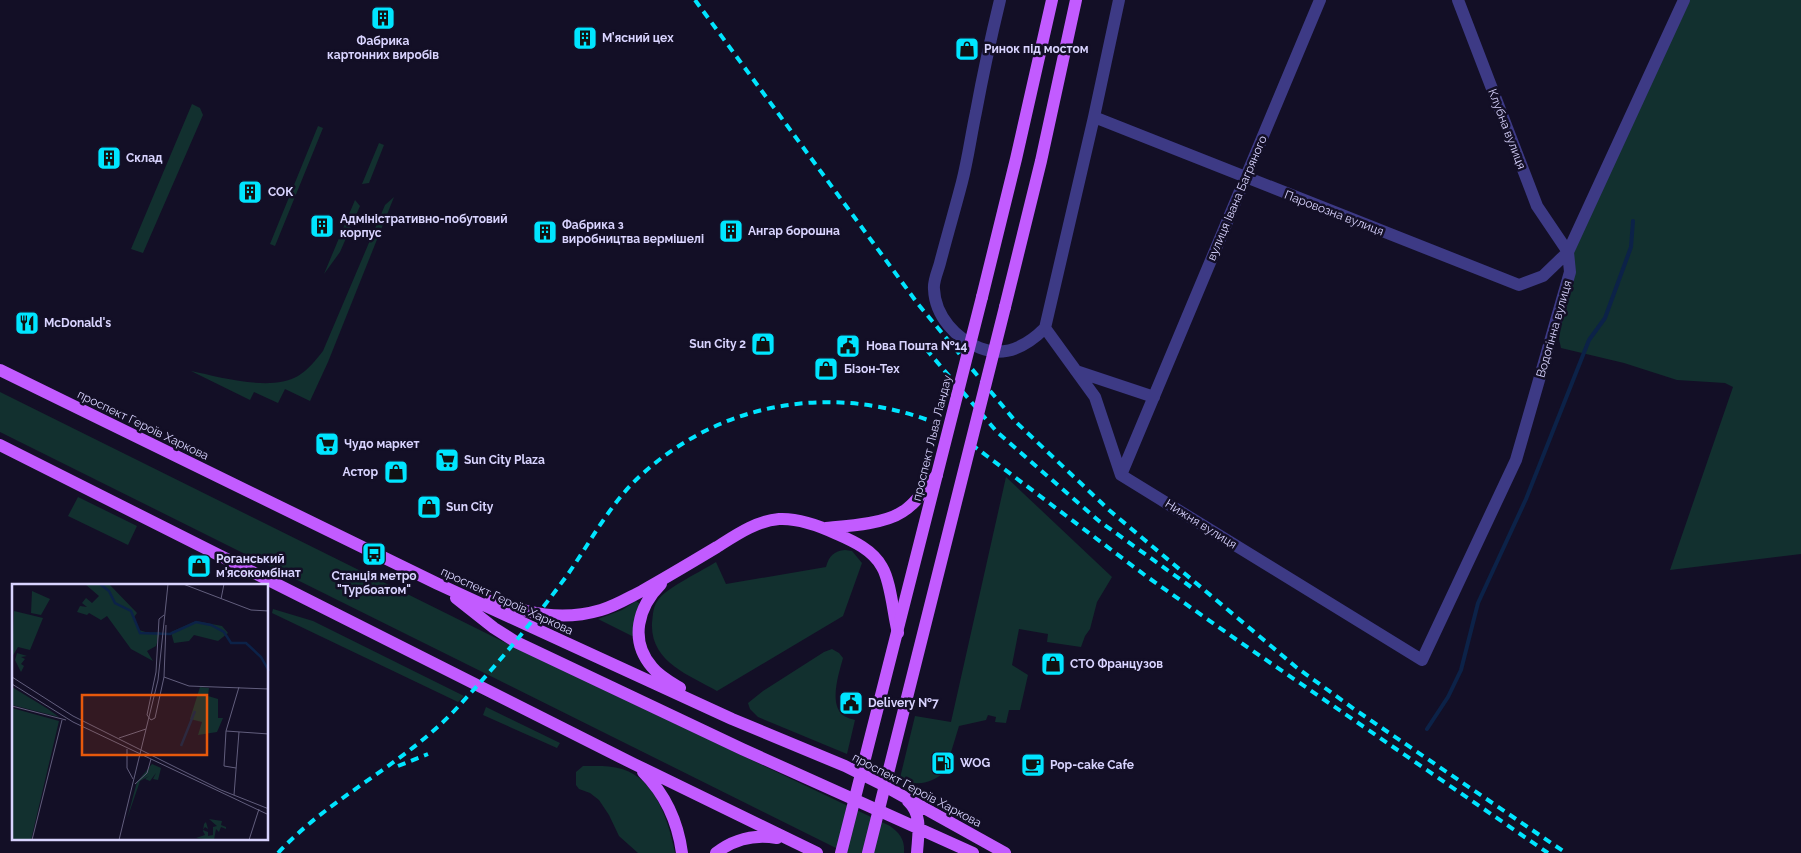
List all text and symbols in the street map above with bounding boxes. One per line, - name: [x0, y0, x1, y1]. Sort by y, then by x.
- building icon: Фабрика картонних виробів: [370, 5, 396, 31]
- building icon: М’ясний цех: [572, 25, 598, 51]
- place label: М’ясний цех: [602, 31, 674, 45]
- place label: Фабрика картонних виробів: [327, 34, 439, 62]
- shop icon: Ринок під мостом: [954, 36, 980, 62]
- place label: Ринок під мостом: [984, 42, 1089, 56]
- street label: Клубна вулиця: [1485, 87, 1529, 171]
- street label: вулиця Івана Багряного: [1204, 133, 1270, 263]
- building icon: Склад: [96, 145, 122, 171]
- place label: Склад: [126, 151, 163, 165]
- building icon: СОК: [237, 179, 263, 205]
- place label: СОК: [268, 185, 294, 199]
- street label: Паровозна вулиця: [1282, 188, 1386, 238]
- place label: Адміністративно-побутовий корпус: [340, 212, 508, 240]
- building icon: Адміністративно-побутовий корпус: [309, 213, 335, 239]
- place label: Фабрика з виробництва вермішелі: [562, 218, 704, 246]
- building icon: Ангар борошна: [718, 218, 744, 244]
- building icon: Фабрика з виробництва вермішелі: [532, 219, 558, 245]
- place label: Ангар борошна: [748, 224, 840, 238]
- street label: Водогінна вулиця: [1533, 279, 1575, 379]
- restaurant icon: McDonald's: [14, 310, 40, 336]
- place label: McDonald's: [44, 316, 111, 330]
- shop icon: Sun City 2: [750, 331, 776, 357]
- public building icon: Нова Пошта №14: [835, 333, 861, 359]
- place label: Sun City 2: [689, 337, 746, 351]
- place label: Нова Пошта №14: [866, 339, 967, 353]
- shop icon: Бізон-Тех: [813, 356, 839, 382]
- place label: Бізон-Тех: [844, 362, 900, 376]
- street label: проспект Льва Ландау: [910, 373, 955, 503]
- street label: проспект Героїв Харкова: [75, 387, 211, 463]
- supermarket icon: Чудо маркет: [314, 431, 340, 457]
- place label: Чудо маркет: [344, 437, 419, 451]
- supermarket icon: Sun City Plaza: [434, 447, 460, 473]
- place label: Sun City Plaza: [464, 453, 545, 467]
- shop icon: Астор: [383, 459, 409, 485]
- place label: Астор: [343, 465, 378, 479]
- shop icon: Sun City: [416, 494, 442, 520]
- street label: Нижня вулиця: [1163, 496, 1239, 552]
- place label: Sun City: [446, 500, 494, 514]
- bus stop icon: Станція метро "Турбоатом": [361, 541, 387, 567]
- place label: Роганський м'ясокомбінат: [216, 552, 301, 580]
- shop icon: Роганський м'ясокомбінат: [186, 553, 212, 579]
- street label: проспект Героїв Харкова: [439, 564, 575, 638]
- place label: Станція метро "Турбоатом": [331, 569, 417, 597]
- inset map: [12, 584, 269, 840]
- shop icon: СТО Французов: [1040, 651, 1066, 677]
- place label: СТО Французов: [1070, 657, 1163, 671]
- public building icon: Delivery №7: [838, 690, 864, 716]
- place label: Delivery №7: [868, 696, 939, 710]
- street label: проспект Героїв Харкова: [850, 750, 984, 830]
- fuel station icon: WOG: [930, 750, 956, 776]
- cafe icon: Pop-cake Cafe: [1020, 752, 1046, 778]
- place label: WOG: [960, 756, 990, 770]
- place label: Pop-cake Cafe: [1050, 758, 1134, 772]

